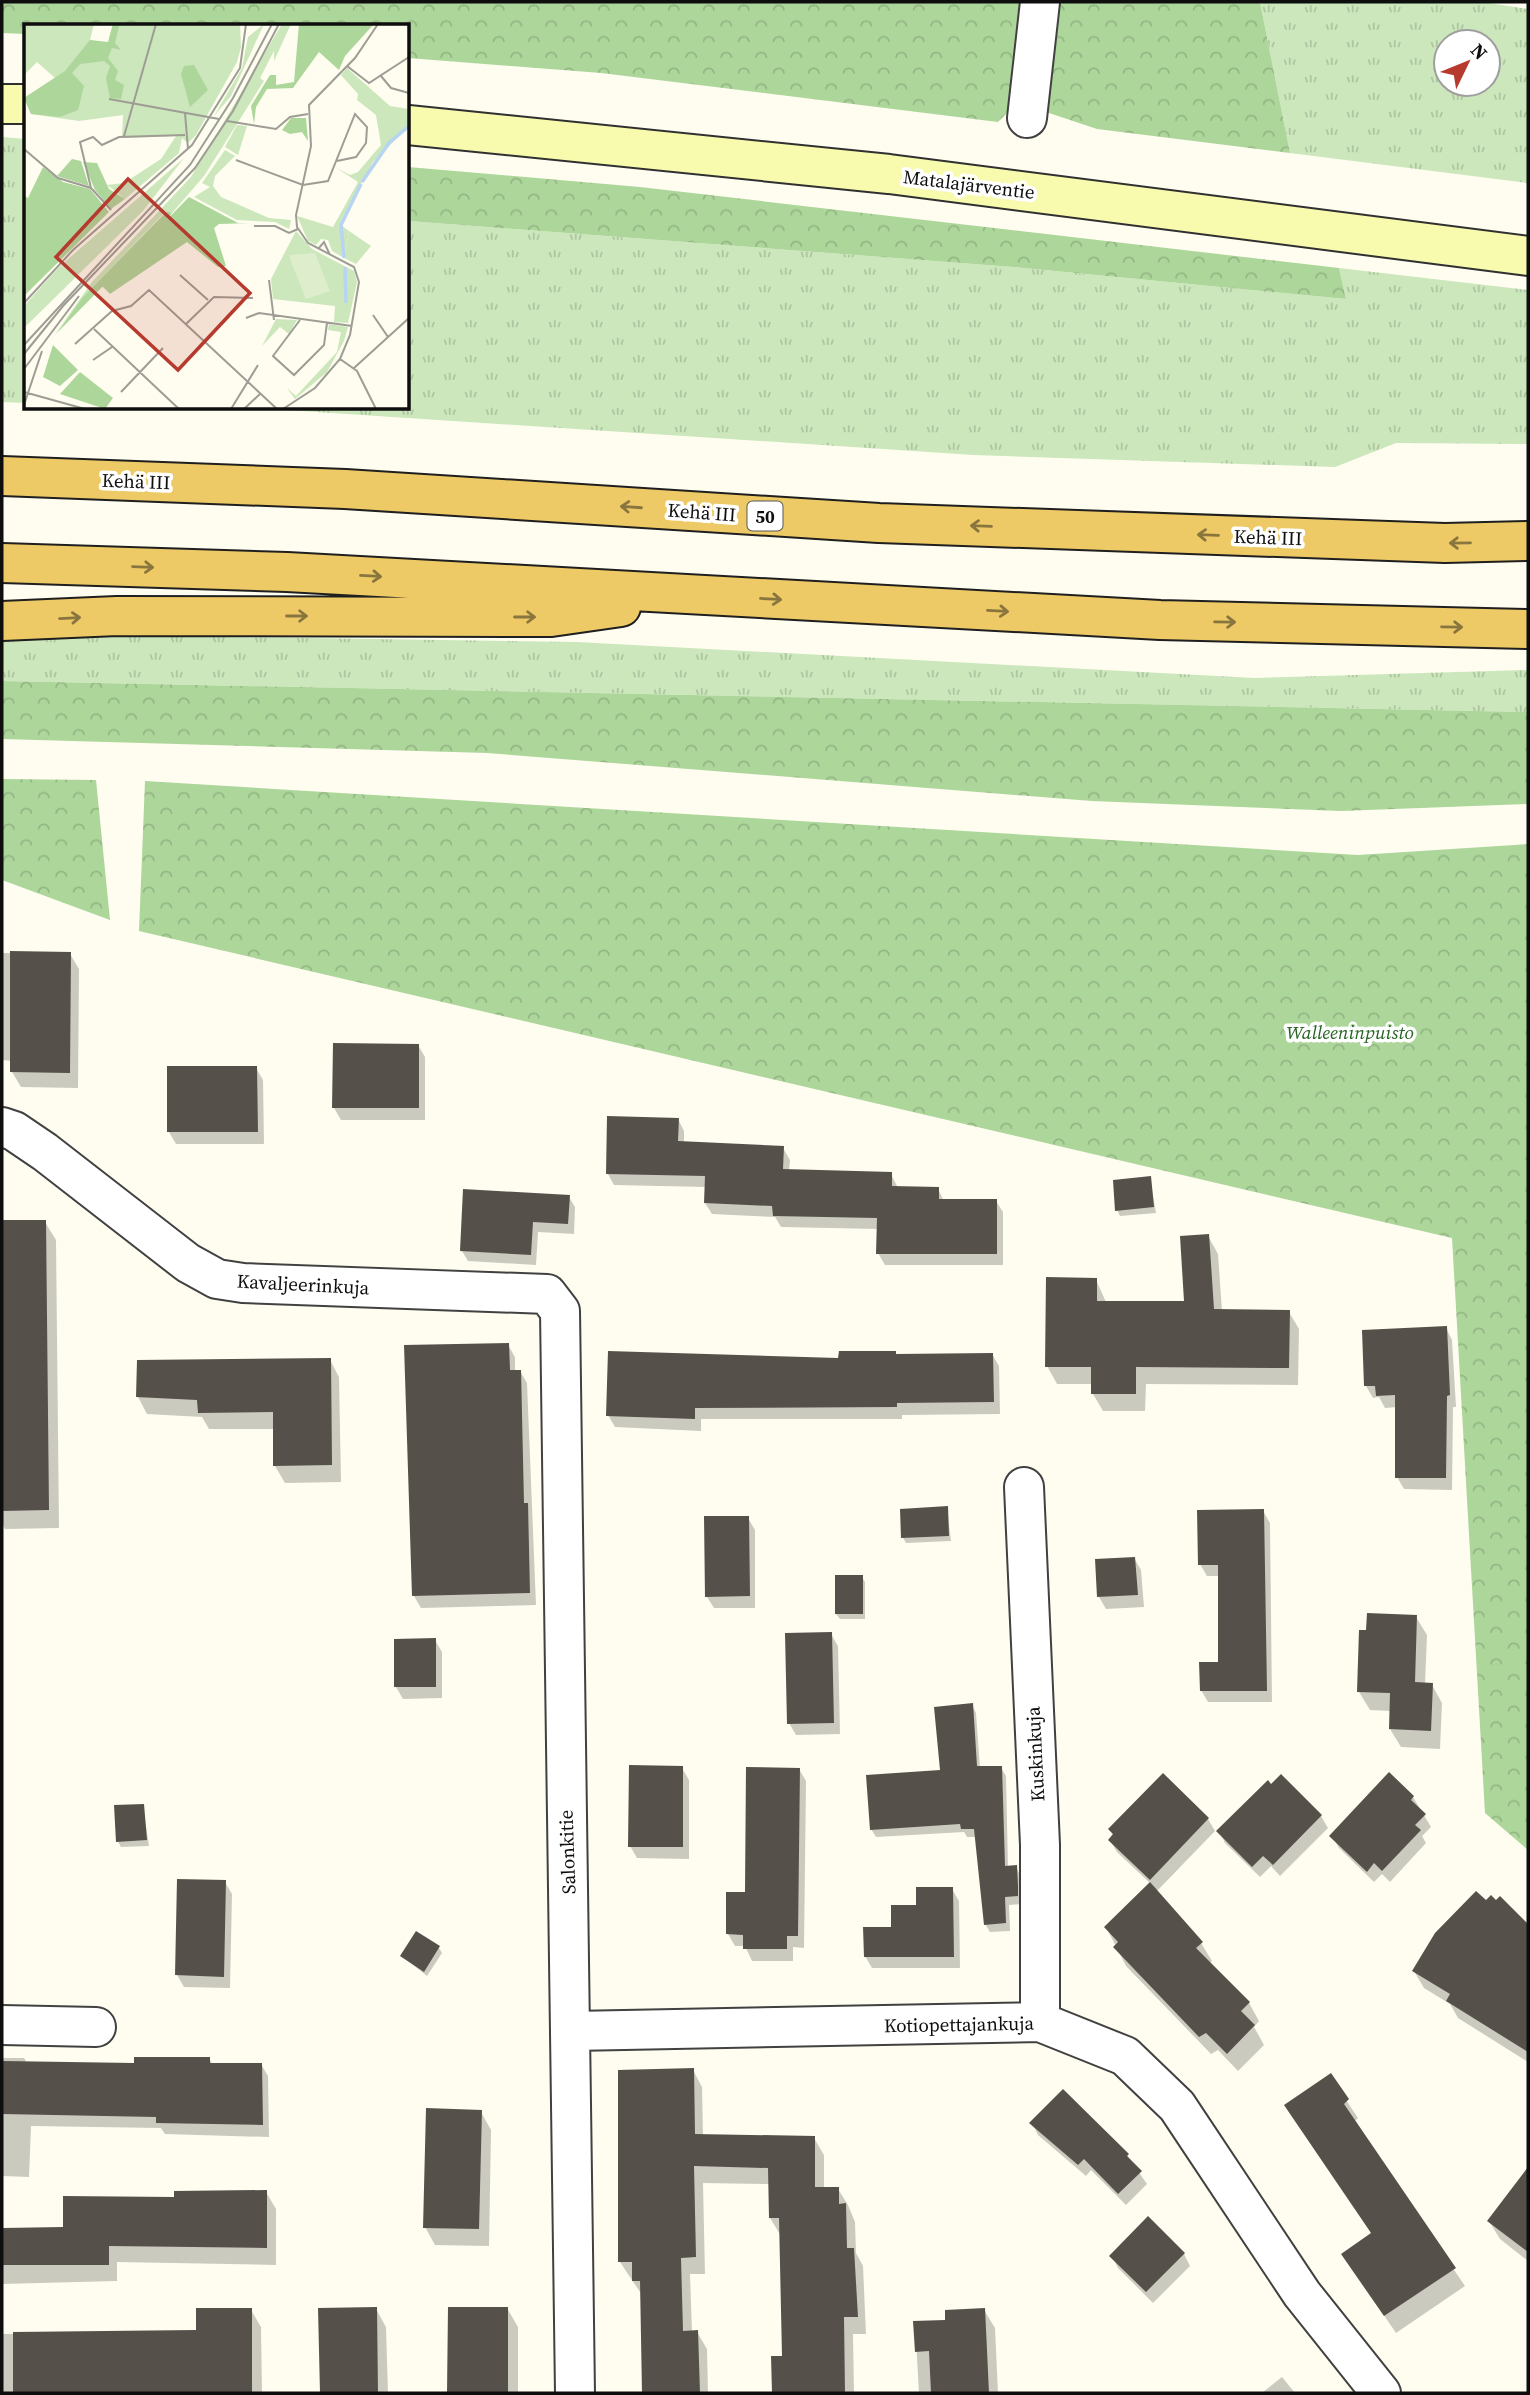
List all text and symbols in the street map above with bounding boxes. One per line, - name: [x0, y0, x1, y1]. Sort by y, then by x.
- inset map: [24, 24, 410, 410]
- north arrow: [1432, 28, 1502, 98]
- text: N: [1465, 37, 1494, 65]
- street label: Matalajärventie: [902, 163, 1036, 205]
- street label: Kehä III: [101, 467, 171, 495]
- street label: Kehä III: [667, 497, 737, 527]
- one-way arrow: [620, 501, 643, 514]
- road number: 50: [748, 502, 782, 530]
- one-way arrow: [970, 520, 993, 533]
- street label: Kehä III: [1233, 523, 1303, 551]
- one-way arrow: [1197, 528, 1220, 541]
- one-way arrow: [1449, 536, 1472, 550]
- one-way arrow: [132, 560, 155, 573]
- one-way arrow: [359, 570, 382, 583]
- one-way arrow: [759, 592, 782, 605]
- one-way arrow: [986, 605, 1009, 618]
- one-way arrow: [286, 609, 309, 623]
- one-way arrow: [513, 610, 536, 624]
- one-way arrow: [58, 611, 81, 624]
- one-way arrow: [1213, 615, 1236, 628]
- one-way arrow: [1441, 620, 1464, 634]
- park label: Walleeninpuisto: [1286, 1019, 1414, 1045]
- street label: Kavaljeerinkuja: [236, 1268, 370, 1300]
- street label: Kuskinkuja: [1020, 1705, 1050, 1802]
- street label: Salonkitie: [553, 1809, 581, 1895]
- street label: Kotiopettajankuja: [884, 2010, 1035, 2038]

